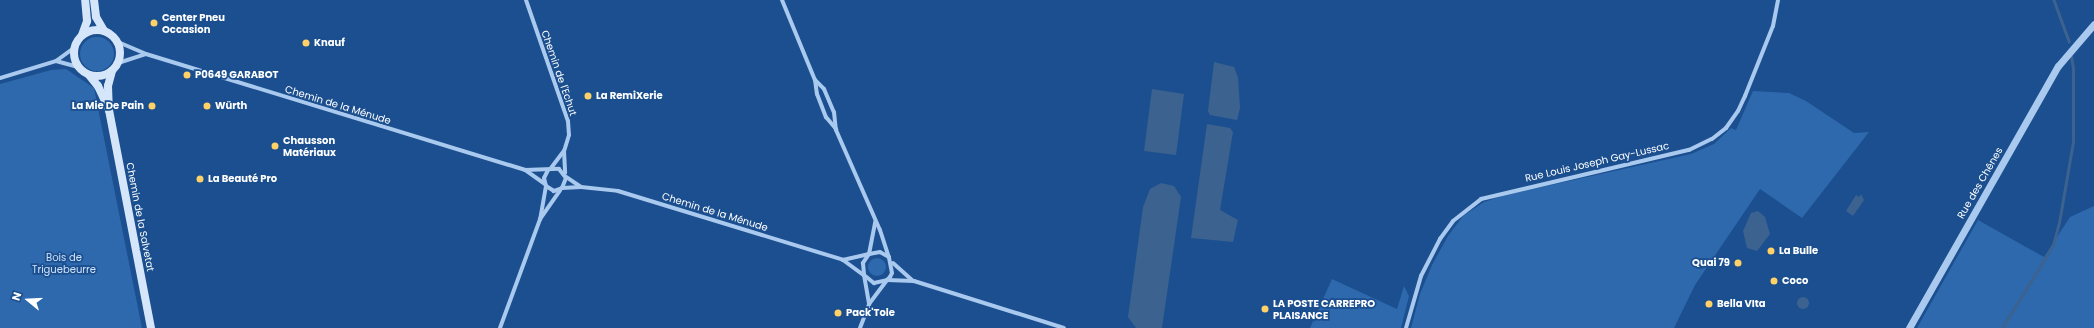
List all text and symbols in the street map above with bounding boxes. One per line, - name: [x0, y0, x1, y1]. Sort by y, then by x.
- place label: Center Pneu Occasion: [162, 11, 225, 34]
- marker: Center Pneu Occasion: [149, 18, 159, 28]
- street label: Chemin de l'Echut: [539, 29, 579, 117]
- place label: Knauf: [314, 37, 345, 49]
- marker: Knauf: [301, 38, 311, 48]
- place label: P0649 GARABOT: [195, 69, 278, 81]
- marker: P0649 GARABOT: [182, 70, 192, 80]
- street label: Chemin de la Ménude: [284, 83, 392, 127]
- place label: La RemiXerie: [596, 90, 663, 102]
- marker: La RemiXerie: [583, 91, 593, 101]
- place label: La Mie De Pain: [72, 100, 144, 112]
- place label: Würth: [215, 100, 247, 112]
- marker: La Mie De Pain: [147, 101, 157, 111]
- marker: Würth: [202, 101, 212, 111]
- place label: Chausson Matériaux: [283, 134, 336, 158]
- street label: Rue Louis Joseph Gay-Lussac: [1524, 140, 1670, 184]
- marker: Chausson Matériaux: [270, 141, 280, 151]
- street label: Rue des Chênes: [1955, 145, 2005, 221]
- street label: Chemin de la Salvetat: [124, 162, 156, 272]
- place label: La Beauté Pro: [208, 173, 277, 185]
- marker: La Beauté Pro: [195, 174, 205, 184]
- street label: Chemin de la Ménude: [661, 190, 769, 234]
- place label: La Bulle: [1779, 245, 1818, 257]
- marker: La Bulle: [1766, 246, 1776, 256]
- park label: Bois de Triguebeurre: [32, 251, 96, 274]
- place label: Quai 79: [1692, 257, 1730, 269]
- marker: Quai 79: [1733, 258, 1743, 268]
- place label: Coco: [1782, 275, 1808, 287]
- marker: Coco: [1769, 276, 1779, 286]
- north arrow: [8, 280, 48, 320]
- text: N: [8, 290, 25, 303]
- place label: LA POSTE CARREPRO PLAISANCE: [1273, 297, 1375, 320]
- place label: Bella VIta: [1717, 298, 1766, 310]
- marker: Bella VIta: [1704, 299, 1714, 309]
- marker: LA POSTE CARREPRO PLAISANCE: [1260, 304, 1270, 314]
- place label: Pack'Tole: [846, 307, 895, 319]
- marker: Pack'Tole: [833, 308, 843, 318]

